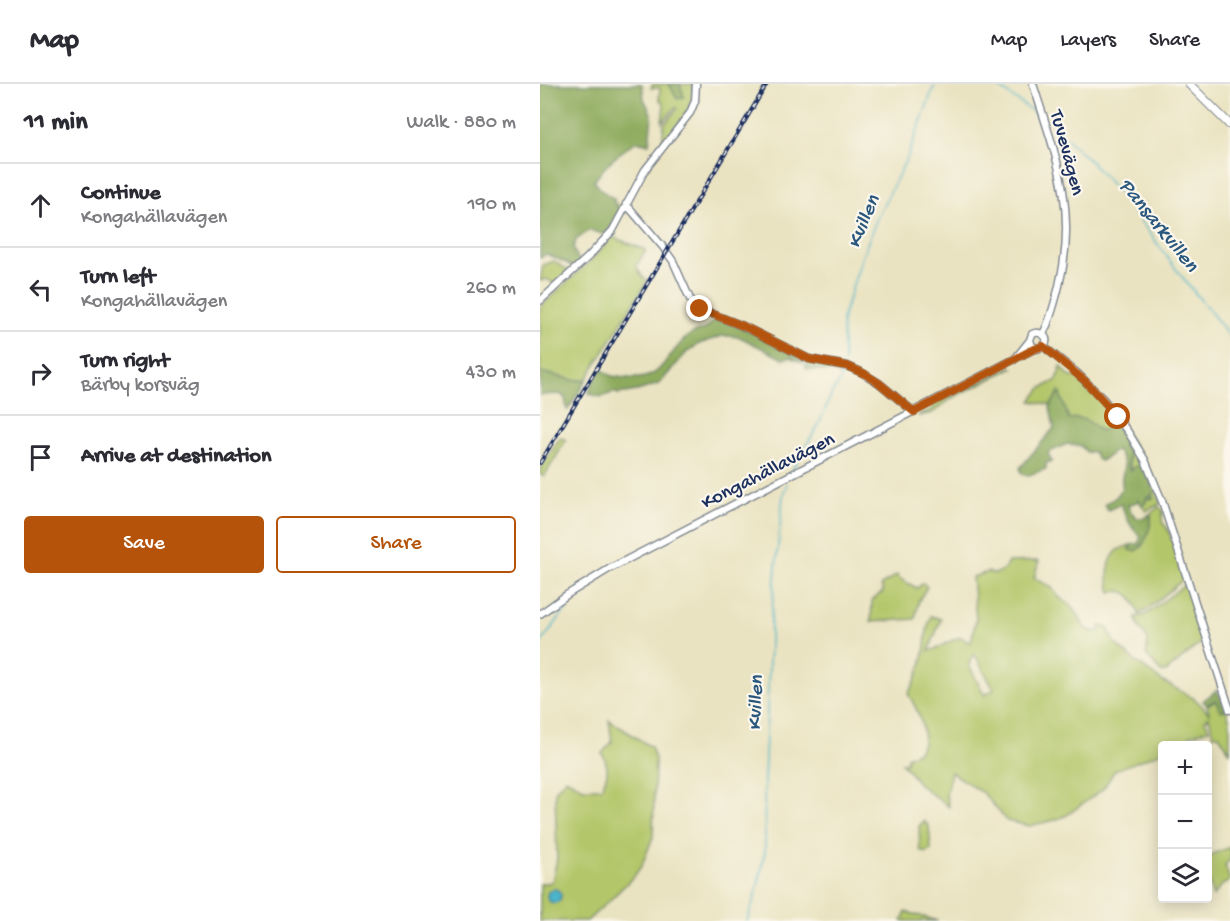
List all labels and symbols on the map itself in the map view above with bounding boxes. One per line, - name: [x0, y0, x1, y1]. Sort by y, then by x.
- street label: Tuvevägen: [1043, 107, 1088, 199]
- water label: Pansarkvillen: [1112, 174, 1203, 279]
- water label: Kvillen: [843, 191, 888, 253]
- route end: [686, 295, 712, 321]
- route start: [1104, 403, 1130, 429]
- street label: Kongahällavägen: [698, 428, 839, 516]
- water label: Kvillen: [744, 674, 771, 731]

